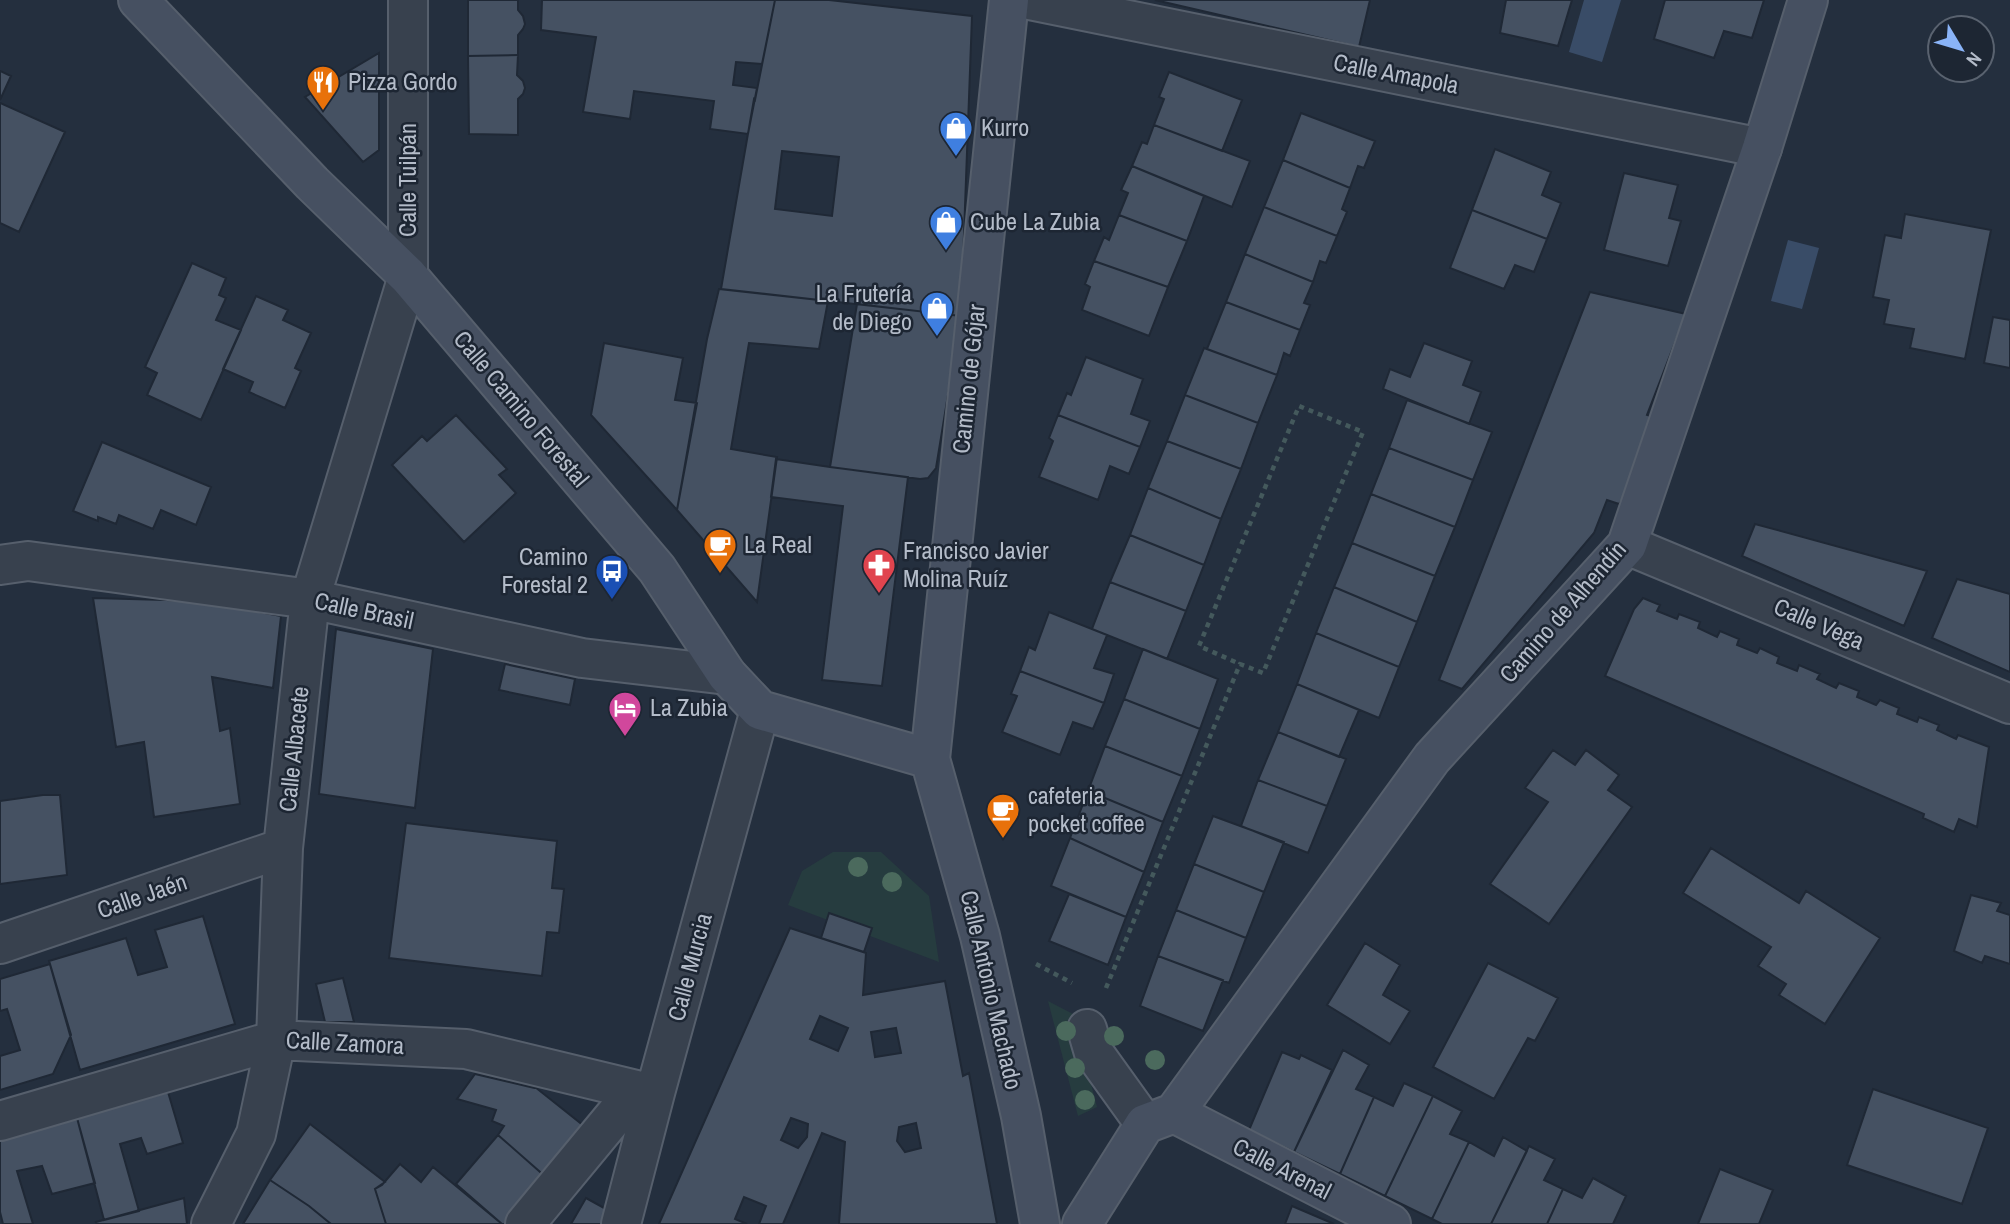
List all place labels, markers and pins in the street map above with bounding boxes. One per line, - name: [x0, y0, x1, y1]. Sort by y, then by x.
- restaurant icon: Pizza Gordo: [304, 63, 342, 112]
- place label: Pizza Gordo: [348, 65, 457, 97]
- shop icon: Kurro: [937, 109, 975, 158]
- place label: Kurro: [981, 111, 1029, 143]
- shop icon: Cube La Zubia: [927, 203, 965, 252]
- place label: Cube La Zubia: [970, 205, 1100, 237]
- place label: La Frutería de Diego: [816, 277, 912, 337]
- shop icon: La Frutería de Diego: [918, 289, 956, 338]
- cafe icon: La Real: [701, 526, 739, 575]
- place label: La Real: [744, 528, 812, 560]
- place label: Francisco Javier Molina Ruíz: [903, 534, 1049, 594]
- place label: Camino Forestal 2: [501, 540, 588, 600]
- pharmacy icon: Francisco Javier Molina Ruíz: [860, 546, 898, 595]
- bus stop icon: Camino Forestal 2: [593, 552, 631, 601]
- hotel icon: La Zubia: [606, 689, 644, 738]
- place label: La Zubia: [650, 691, 728, 723]
- place label: cafeteria pocket coffee: [1028, 779, 1145, 839]
- cafe icon: cafeteria pocket coffee: [984, 791, 1022, 840]

